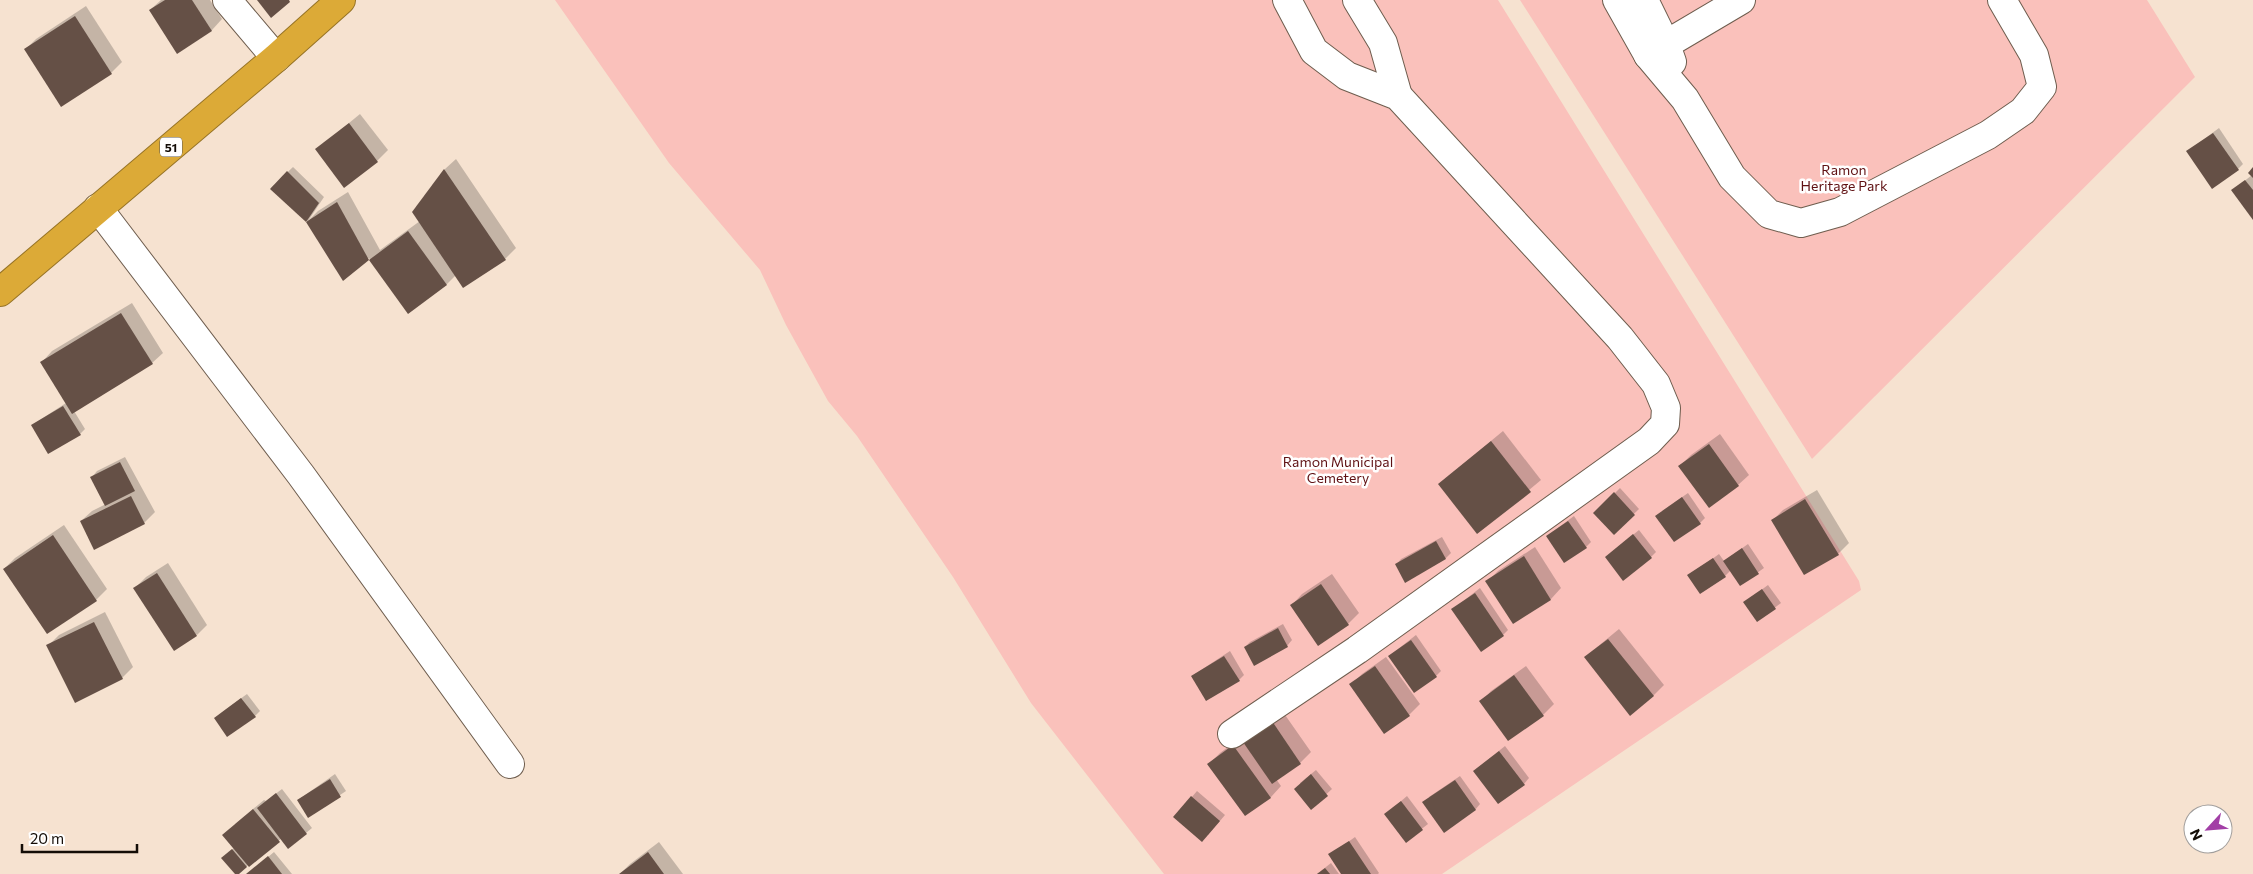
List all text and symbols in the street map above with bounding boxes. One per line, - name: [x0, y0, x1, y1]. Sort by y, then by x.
- road number: 51: [160, 138, 182, 156]
- park label: Ramon Heritage Park: [1801, 161, 1888, 194]
- park label: Ramon Municipal Cemetery: [1283, 453, 1393, 486]
- north arrow: [2183, 804, 2233, 854]
- scale bar: [22, 822, 138, 854]
- text: N: [2186, 826, 2206, 843]
- text: 20 m: [30, 829, 64, 847]

